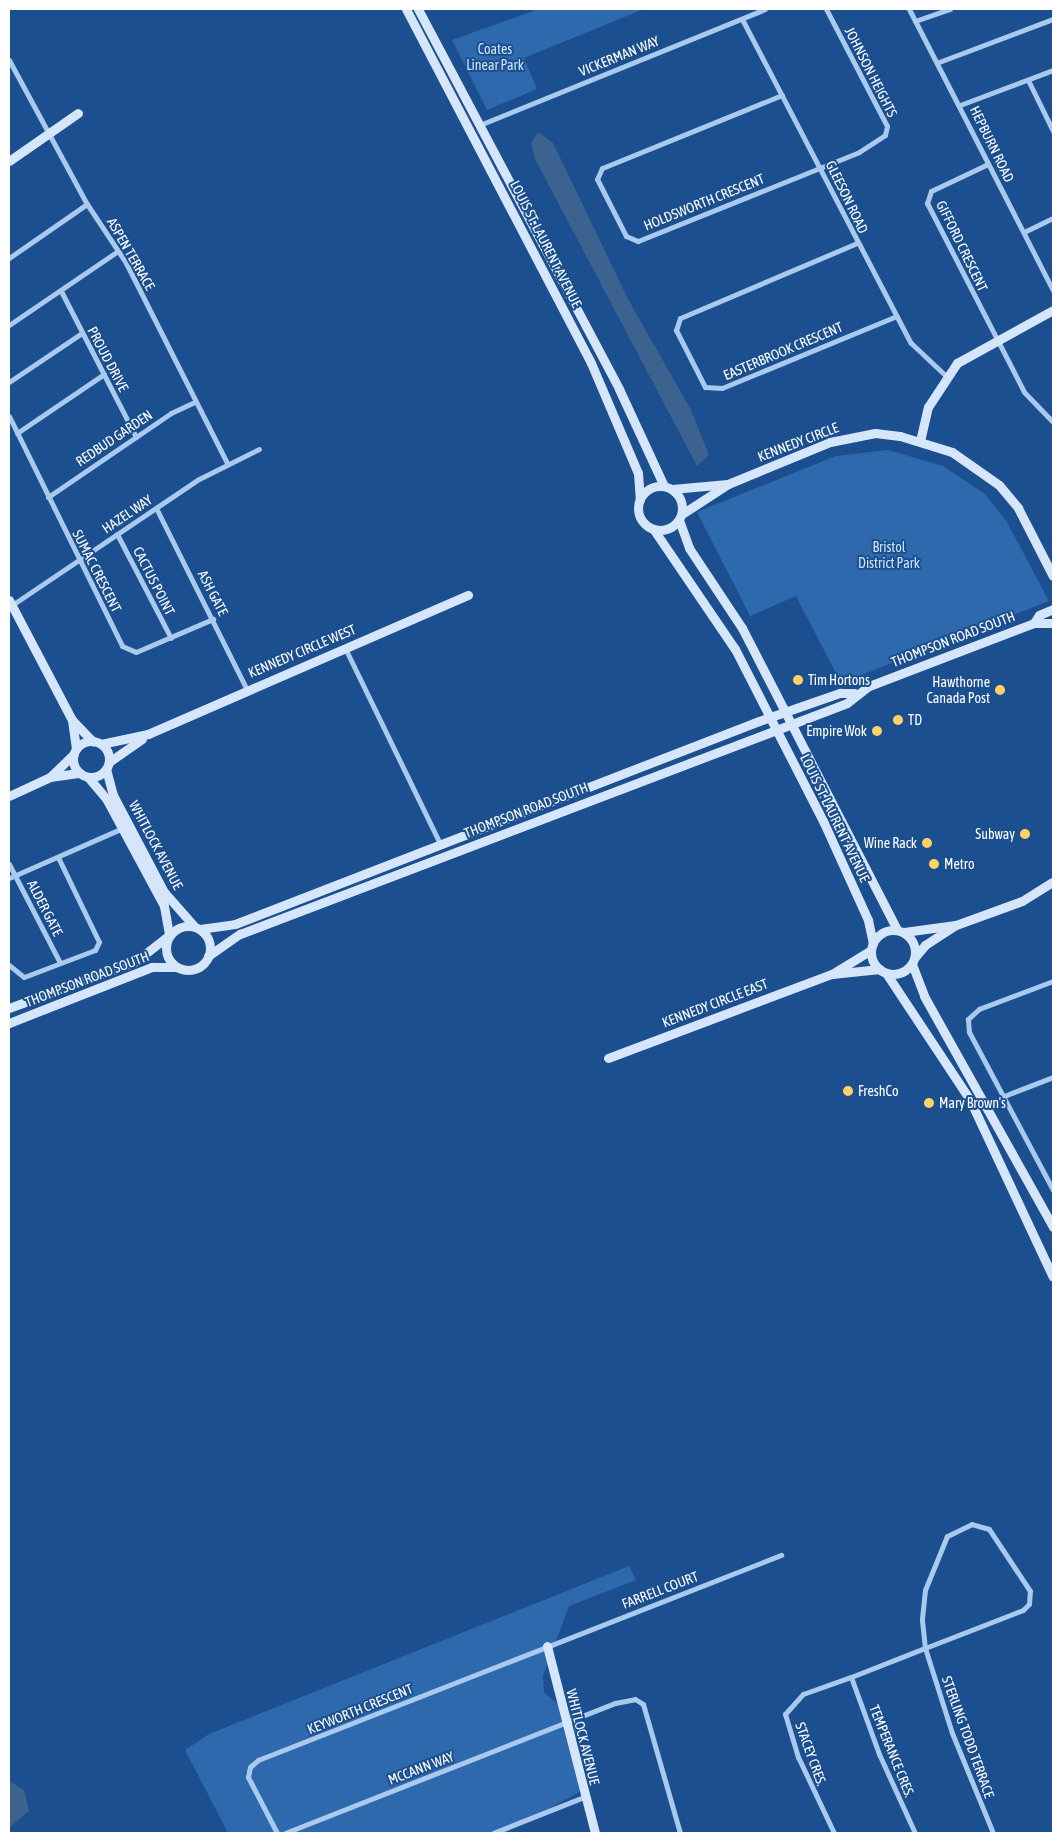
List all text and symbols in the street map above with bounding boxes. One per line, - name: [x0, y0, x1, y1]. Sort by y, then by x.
- street label: JOHNSON HEIGHTS: [841, 24, 901, 120]
- street label: VICKERMAN WAY: [576, 32, 662, 80]
- park label: Coates Linear Park: [466, 41, 524, 74]
- street label: HEPBURN ROAD: [966, 103, 1018, 185]
- street label: GLEESON ROAD: [822, 158, 872, 236]
- street label: HOLDSWORTH CRESCENT: [641, 170, 767, 234]
- street label: LOUIS ST. LAURENT AVENUE: [507, 178, 585, 310]
- street label: GIFFORD CRESCENT: [933, 198, 991, 294]
- street label: ASPEN TERRACE: [103, 215, 159, 293]
- street label: EASTERBROOK CRESCENT: [721, 318, 845, 384]
- street label: PROUD DRIVE: [84, 324, 132, 394]
- street label: REDBUD GARDEN: [72, 406, 156, 470]
- street label: KENNEDY CIRCLE: [755, 419, 841, 465]
- street label: HAZEL WAY: [99, 491, 155, 537]
- street label: SUMAC CRESCENT: [69, 527, 125, 615]
- park label: Bristol District Park: [858, 539, 920, 572]
- street label: CACTUS POINT: [130, 544, 178, 618]
- street label: ASH GATE: [194, 568, 232, 618]
- street label: THOMPSON ROAD SOUTH: [889, 608, 1017, 670]
- street label: KENNEDY CIRCLE WEST: [246, 621, 358, 681]
- place label: Tim Hortons: [808, 672, 870, 688]
- marker: Tim Hortons: [792, 674, 804, 686]
- place label: Hawthorne Canada Post: [927, 674, 990, 706]
- marker: Hawthorne Canada Post: [994, 684, 1006, 696]
- place label: TD: [908, 712, 922, 728]
- marker: TD: [892, 714, 904, 726]
- place label: Empire Wok: [806, 723, 867, 739]
- marker: Empire Wok: [871, 725, 883, 737]
- street label: LOUIS ST. LAURENT AVENUE: [797, 751, 873, 885]
- street label: THOMPSON ROAD SOUTH: [462, 779, 590, 841]
- street label: WHITLOCK AVENUE: [126, 798, 186, 892]
- place label: Subway: [975, 826, 1015, 842]
- marker: Subway: [1019, 828, 1031, 840]
- place label: Wine Rack: [864, 835, 917, 851]
- marker: Wine Rack: [921, 837, 933, 849]
- place label: Metro: [944, 856, 974, 872]
- marker: Metro: [928, 858, 940, 870]
- street label: ALDER GATE: [24, 877, 66, 939]
- street label: THOMPSON ROAD SOUTH: [23, 948, 151, 1010]
- street label: KENNEDY CIRCLE EAST: [660, 975, 770, 1031]
- place label: FreshCo: [858, 1083, 898, 1099]
- marker: FreshCo: [842, 1085, 854, 1097]
- place label: Mary Brown's: [939, 1095, 1006, 1111]
- marker: Mary Brown's: [923, 1097, 935, 1109]
- street label: FARRELL COURT: [619, 1568, 701, 1612]
- street label: STERLING TODD TERRACE: [938, 1674, 998, 1800]
- street label: KEYWORTH CRESCENT: [305, 1680, 415, 1738]
- street label: WHITLOCK AVENUE: [563, 1687, 603, 1787]
- street label: TEMPERANCE CRES.: [866, 1702, 918, 1800]
- street label: STACEY CRES.: [792, 1720, 830, 1788]
- street label: MCCANN WAY: [386, 1748, 456, 1788]

